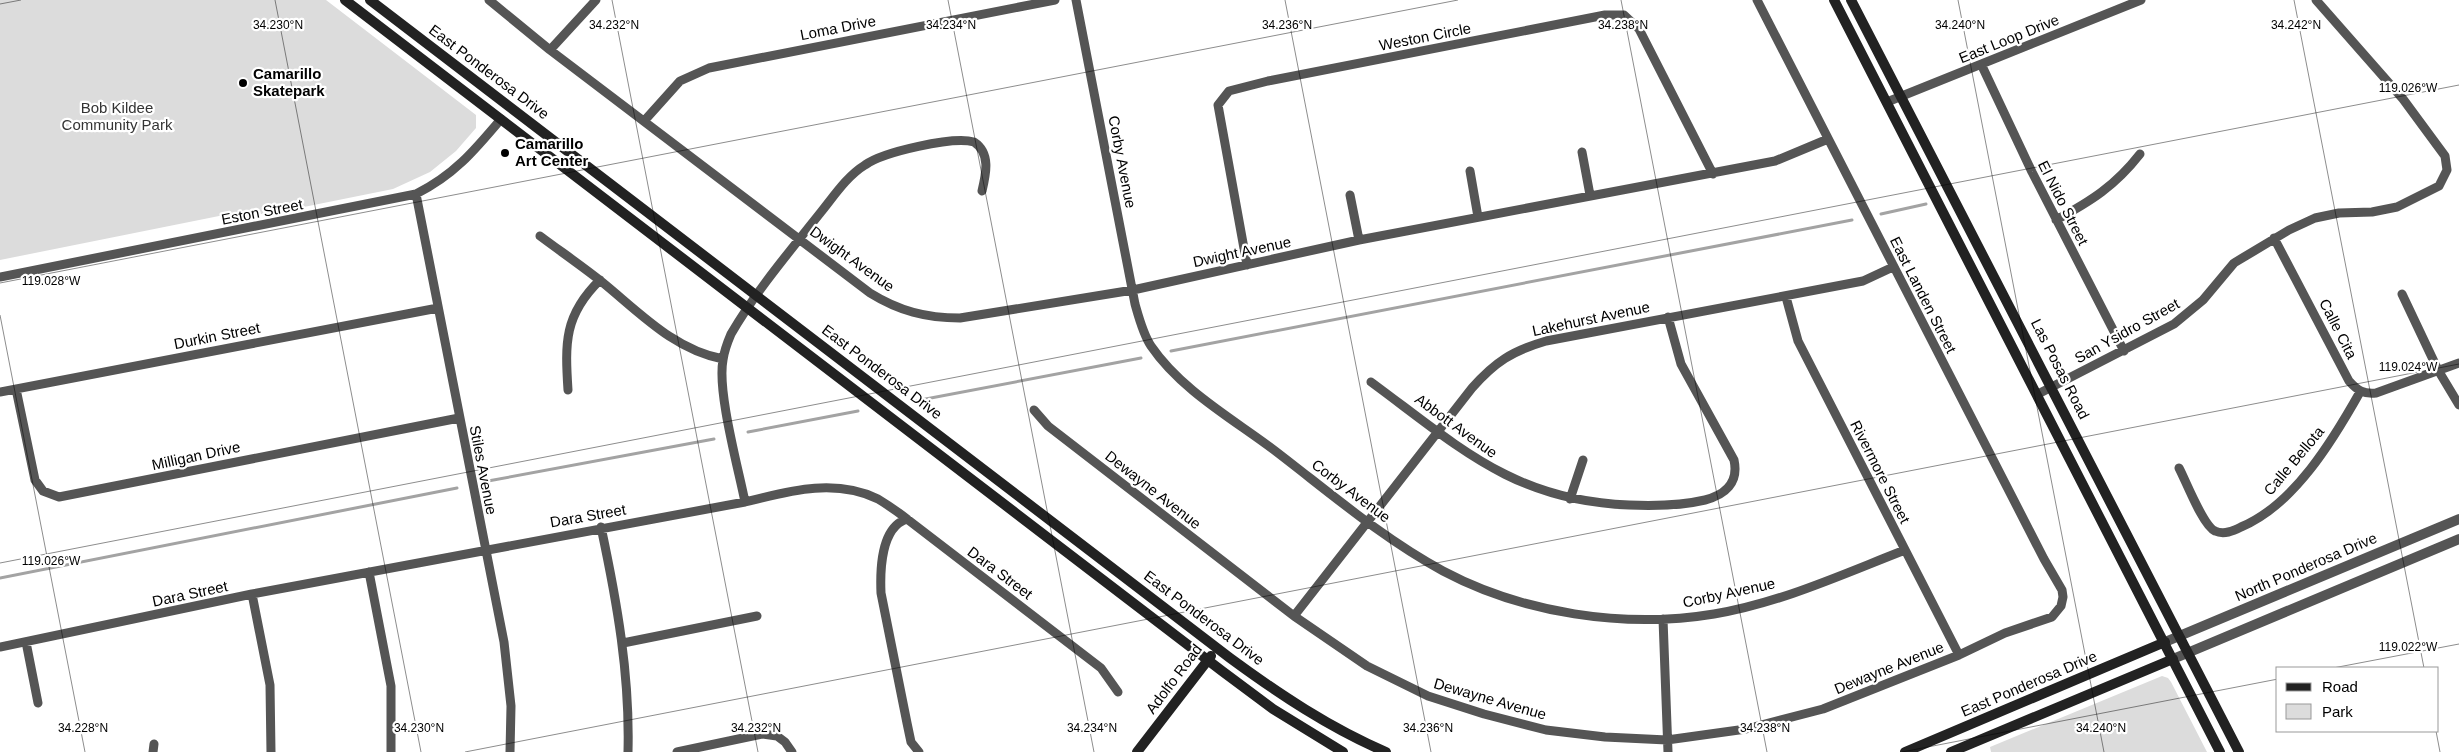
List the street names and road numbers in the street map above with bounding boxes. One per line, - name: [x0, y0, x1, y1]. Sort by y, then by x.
- street label: East Loop Drive: [1956, 11, 2061, 66]
- street label: Loma Drive: [799, 12, 877, 43]
- street label: Weston Circle: [1378, 19, 1472, 54]
- street label: East Ponderosa Drive: [426, 21, 553, 122]
- street label: Corby Avenue: [1105, 114, 1140, 210]
- street label: El Nido Street: [2035, 158, 2092, 249]
- street label: Eston Street: [220, 195, 305, 228]
- street label: Dwight Avenue: [807, 222, 898, 295]
- street label: Dwight Avenue: [1191, 233, 1292, 270]
- street label: East Landen Street: [1887, 234, 1961, 357]
- street label: San Ysidro Street: [2071, 294, 2183, 366]
- street label: Calle Cita: [2316, 296, 2361, 362]
- street label: Lakehurst Avenue: [1531, 298, 1651, 339]
- street label: Las Posas Road: [2028, 316, 2093, 422]
- street label: Durkin Street: [172, 319, 262, 352]
- street label: East Ponderosa Drive: [819, 321, 946, 422]
- street label: Abbott Avenue: [1412, 390, 1501, 461]
- street label: Rivermore Street: [1847, 417, 1914, 527]
- street label: Calle Bellota: [2260, 422, 2328, 498]
- street label: Stiles Avenue: [467, 424, 500, 516]
- street label: Milligan Drive: [150, 438, 242, 473]
- street label: Dewayne Avenue: [1102, 447, 1204, 532]
- street label: Corby Avenue: [1309, 456, 1394, 526]
- street label: Dara Street: [549, 500, 628, 531]
- street label: North Ponderosa Drive: [2232, 529, 2379, 604]
- street label: Dara Street: [965, 543, 1037, 603]
- street label: East Ponderosa Drive: [1141, 567, 1268, 668]
- street label: Corby Avenue: [1681, 574, 1777, 611]
- street label: Dara Street: [151, 577, 230, 610]
- street label: Dewayne Avenue: [1832, 638, 1946, 697]
- street label: Adolfo Road: [1142, 641, 1205, 717]
- street label: East Ponderosa Drive: [1958, 647, 2099, 720]
- street label: Dewayne Avenue: [1432, 674, 1548, 723]

